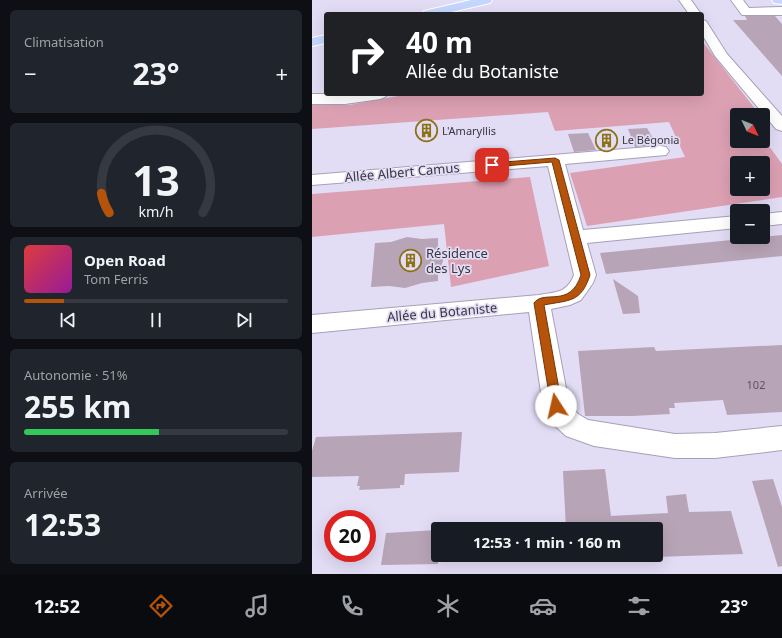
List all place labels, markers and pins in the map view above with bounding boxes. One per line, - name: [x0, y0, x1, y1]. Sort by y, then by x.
- building icon: L'Amaryllis: [413, 118, 439, 144]
- place label: L'Amaryllis: [442, 123, 496, 138]
- building icon: Le Bégonia: [593, 127, 619, 153]
- place label: Le Bégonia: [622, 132, 679, 147]
- pin: [475, 148, 509, 182]
- place label: Résidence des Lys: [426, 244, 488, 277]
- building icon: Résidence des Lys: [398, 247, 424, 273]

